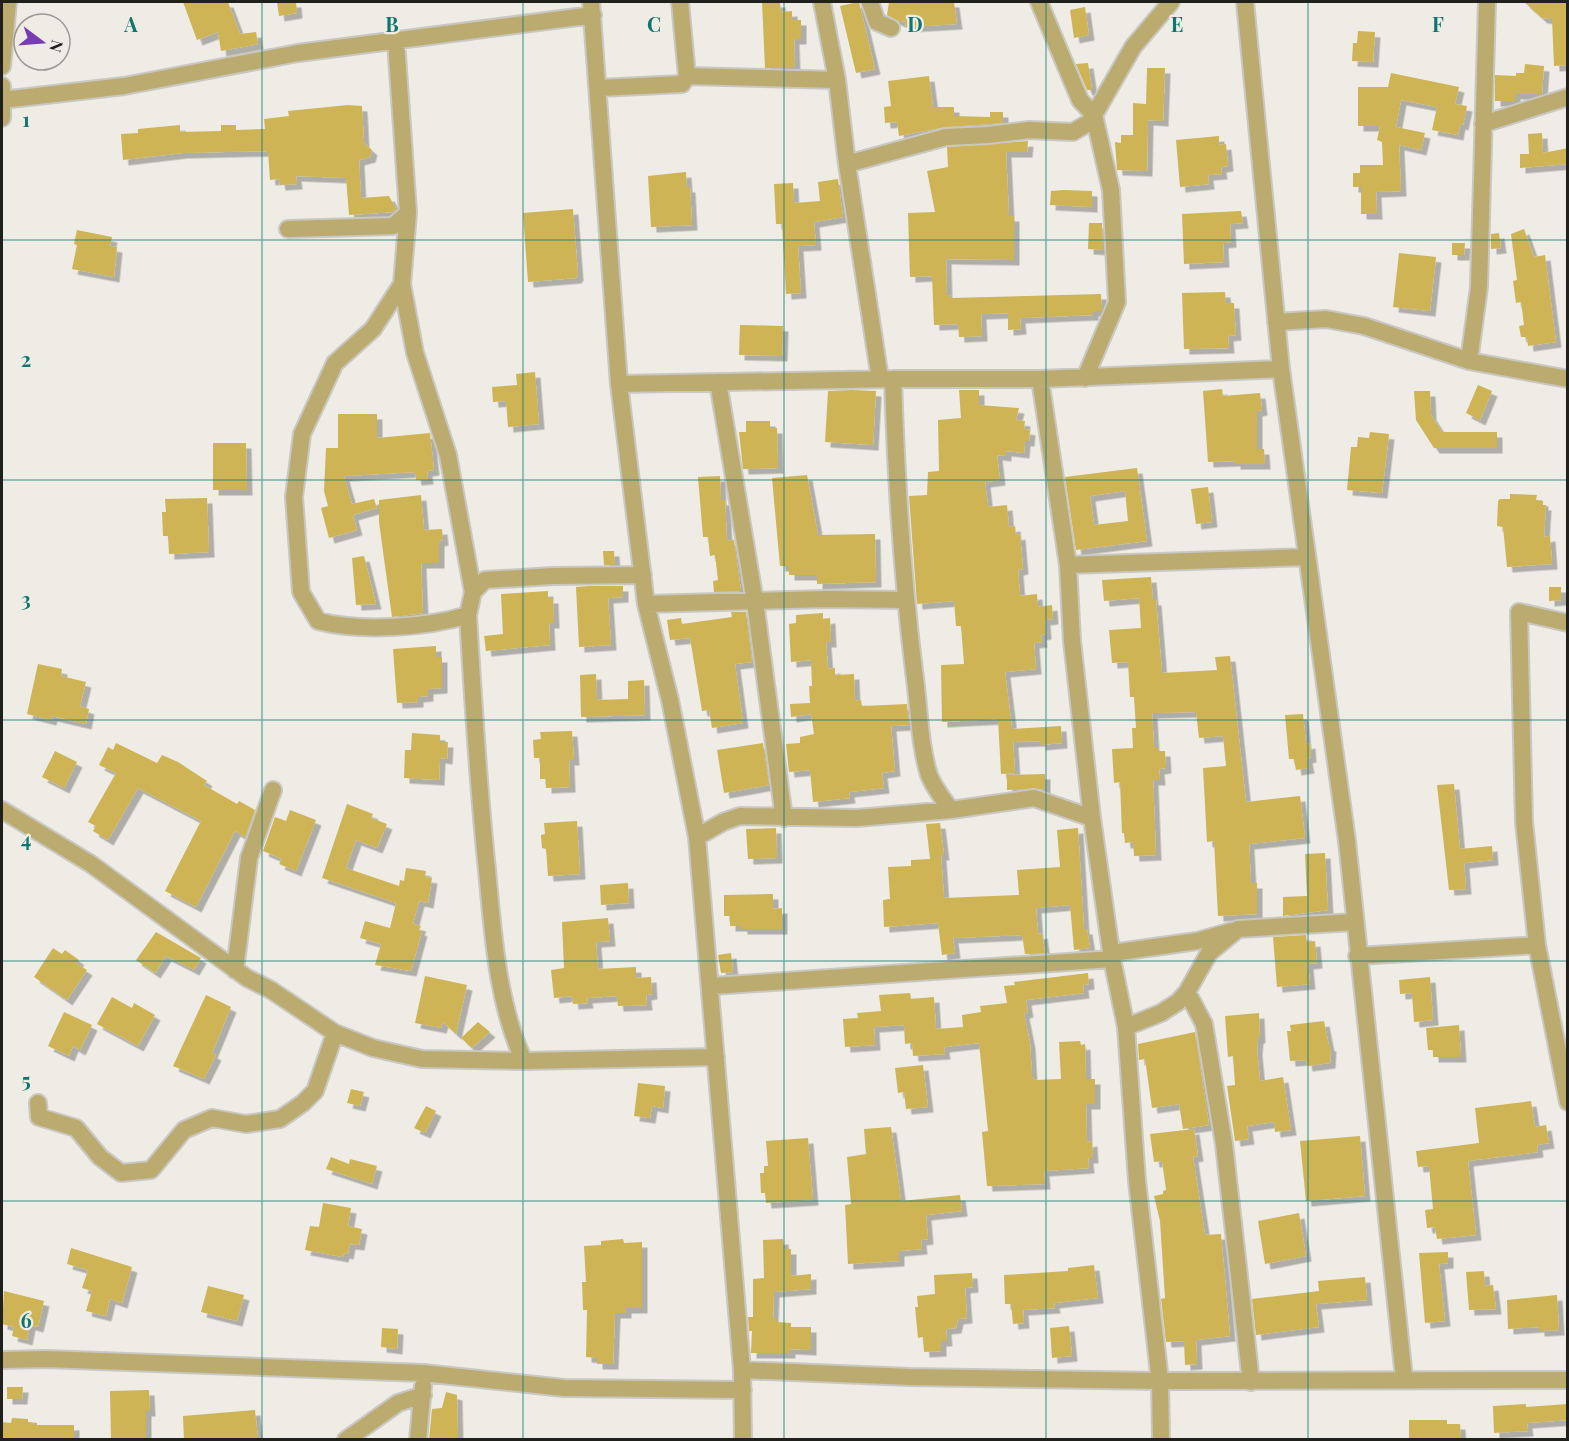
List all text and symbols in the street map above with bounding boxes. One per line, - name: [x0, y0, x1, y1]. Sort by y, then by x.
- text: A: [123, 10, 138, 37]
- text: B: [385, 10, 399, 37]
- text: C: [647, 10, 661, 37]
- text: D: [907, 10, 923, 37]
- text: E: [1171, 10, 1183, 37]
- text: F: [1432, 10, 1444, 37]
- north arrow: [12, 12, 72, 72]
- text: N: [45, 38, 69, 55]
- text: 1: [22, 105, 30, 132]
- text: 2: [21, 345, 31, 372]
- text: 3: [21, 585, 31, 612]
- text: 4: [21, 825, 31, 852]
- text: 5: [21, 1066, 31, 1093]
- text: 6: [20, 1306, 32, 1333]

